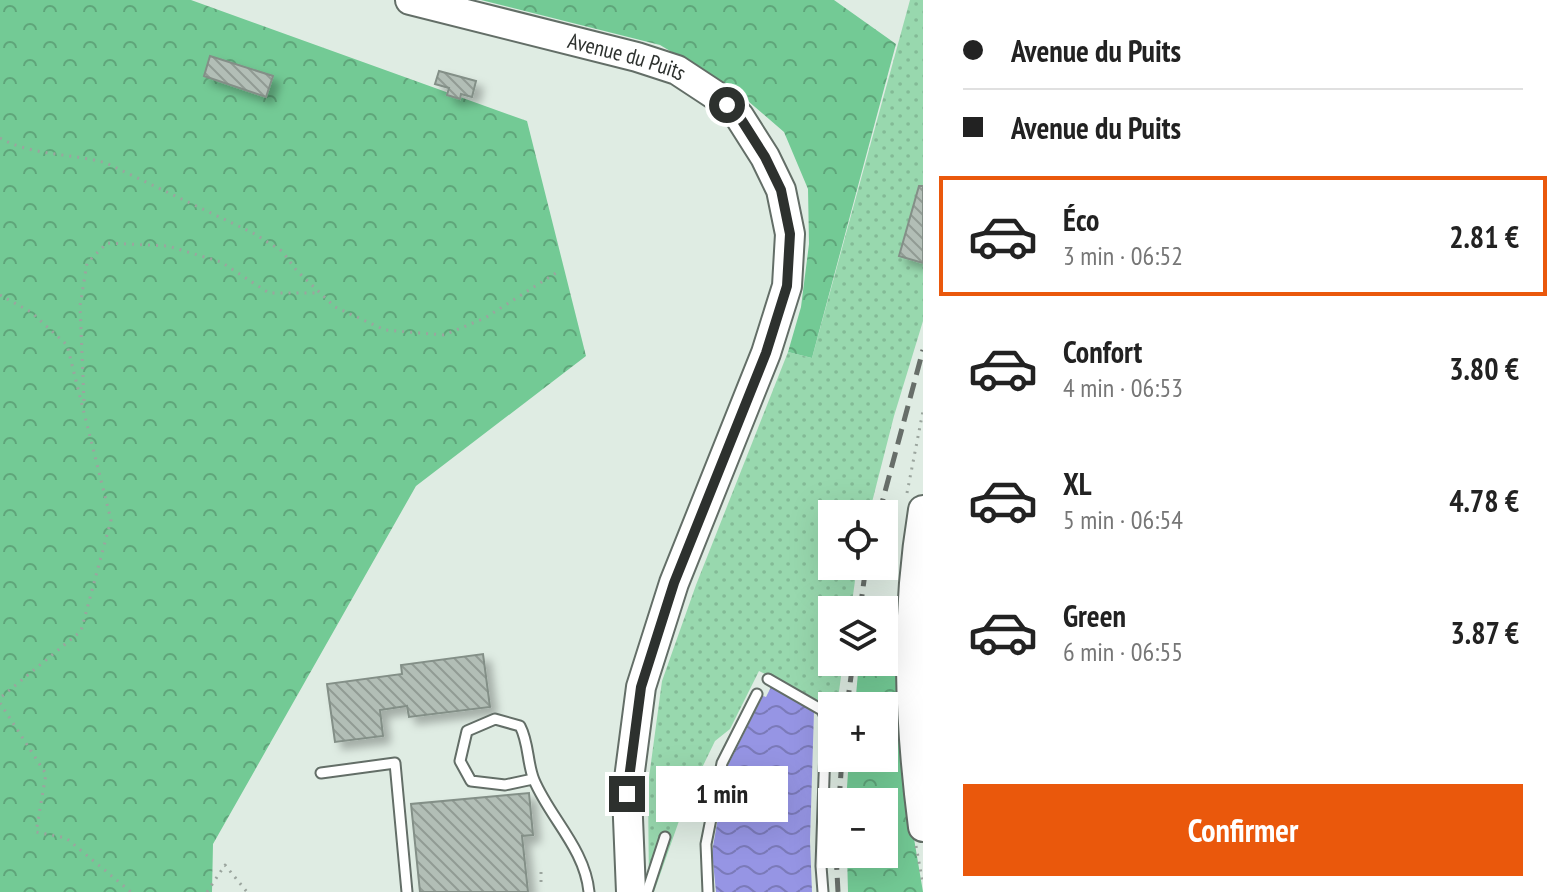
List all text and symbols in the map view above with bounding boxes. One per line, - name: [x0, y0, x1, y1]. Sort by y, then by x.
- street label: Avenue du Puits: [565, 26, 692, 86]
- text: Avenue du Puits: [1011, 31, 1181, 70]
- route start: [709, 87, 745, 123]
- text: Avenue du Puits: [1011, 108, 1181, 147]
- icon: car: [967, 200, 1039, 272]
- text: Éco: [1063, 200, 1099, 239]
- text: 2.81 €: [1449, 217, 1519, 256]
- text: 3 min · 06:52: [1063, 239, 1183, 272]
- icon: car: [967, 332, 1039, 404]
- text: Confort: [1063, 332, 1142, 371]
- text: 3.80 €: [1449, 349, 1519, 388]
- text: 4 min · 06:53: [1063, 371, 1183, 404]
- icon: car: [967, 464, 1039, 536]
- text: XL: [1063, 464, 1092, 503]
- text: 4.78 €: [1449, 481, 1519, 520]
- map controls: [818, 500, 898, 868]
- button: locate: [818, 500, 898, 580]
- text: 5 min · 06:54: [1063, 503, 1183, 536]
- button: layers: [818, 596, 898, 676]
- icon: car: [967, 596, 1039, 668]
- text: Green: [1063, 596, 1126, 635]
- text: 3.87 €: [1450, 613, 1519, 652]
- text: 6 min · 06:55: [1063, 635, 1183, 668]
- button: +: [818, 692, 898, 772]
- callout: 1 min: [655, 766, 787, 822]
- route end: [609, 776, 645, 812]
- text: 1 min: [696, 777, 748, 810]
- button: Confirmer: [963, 784, 1523, 876]
- button: −: [818, 788, 898, 868]

